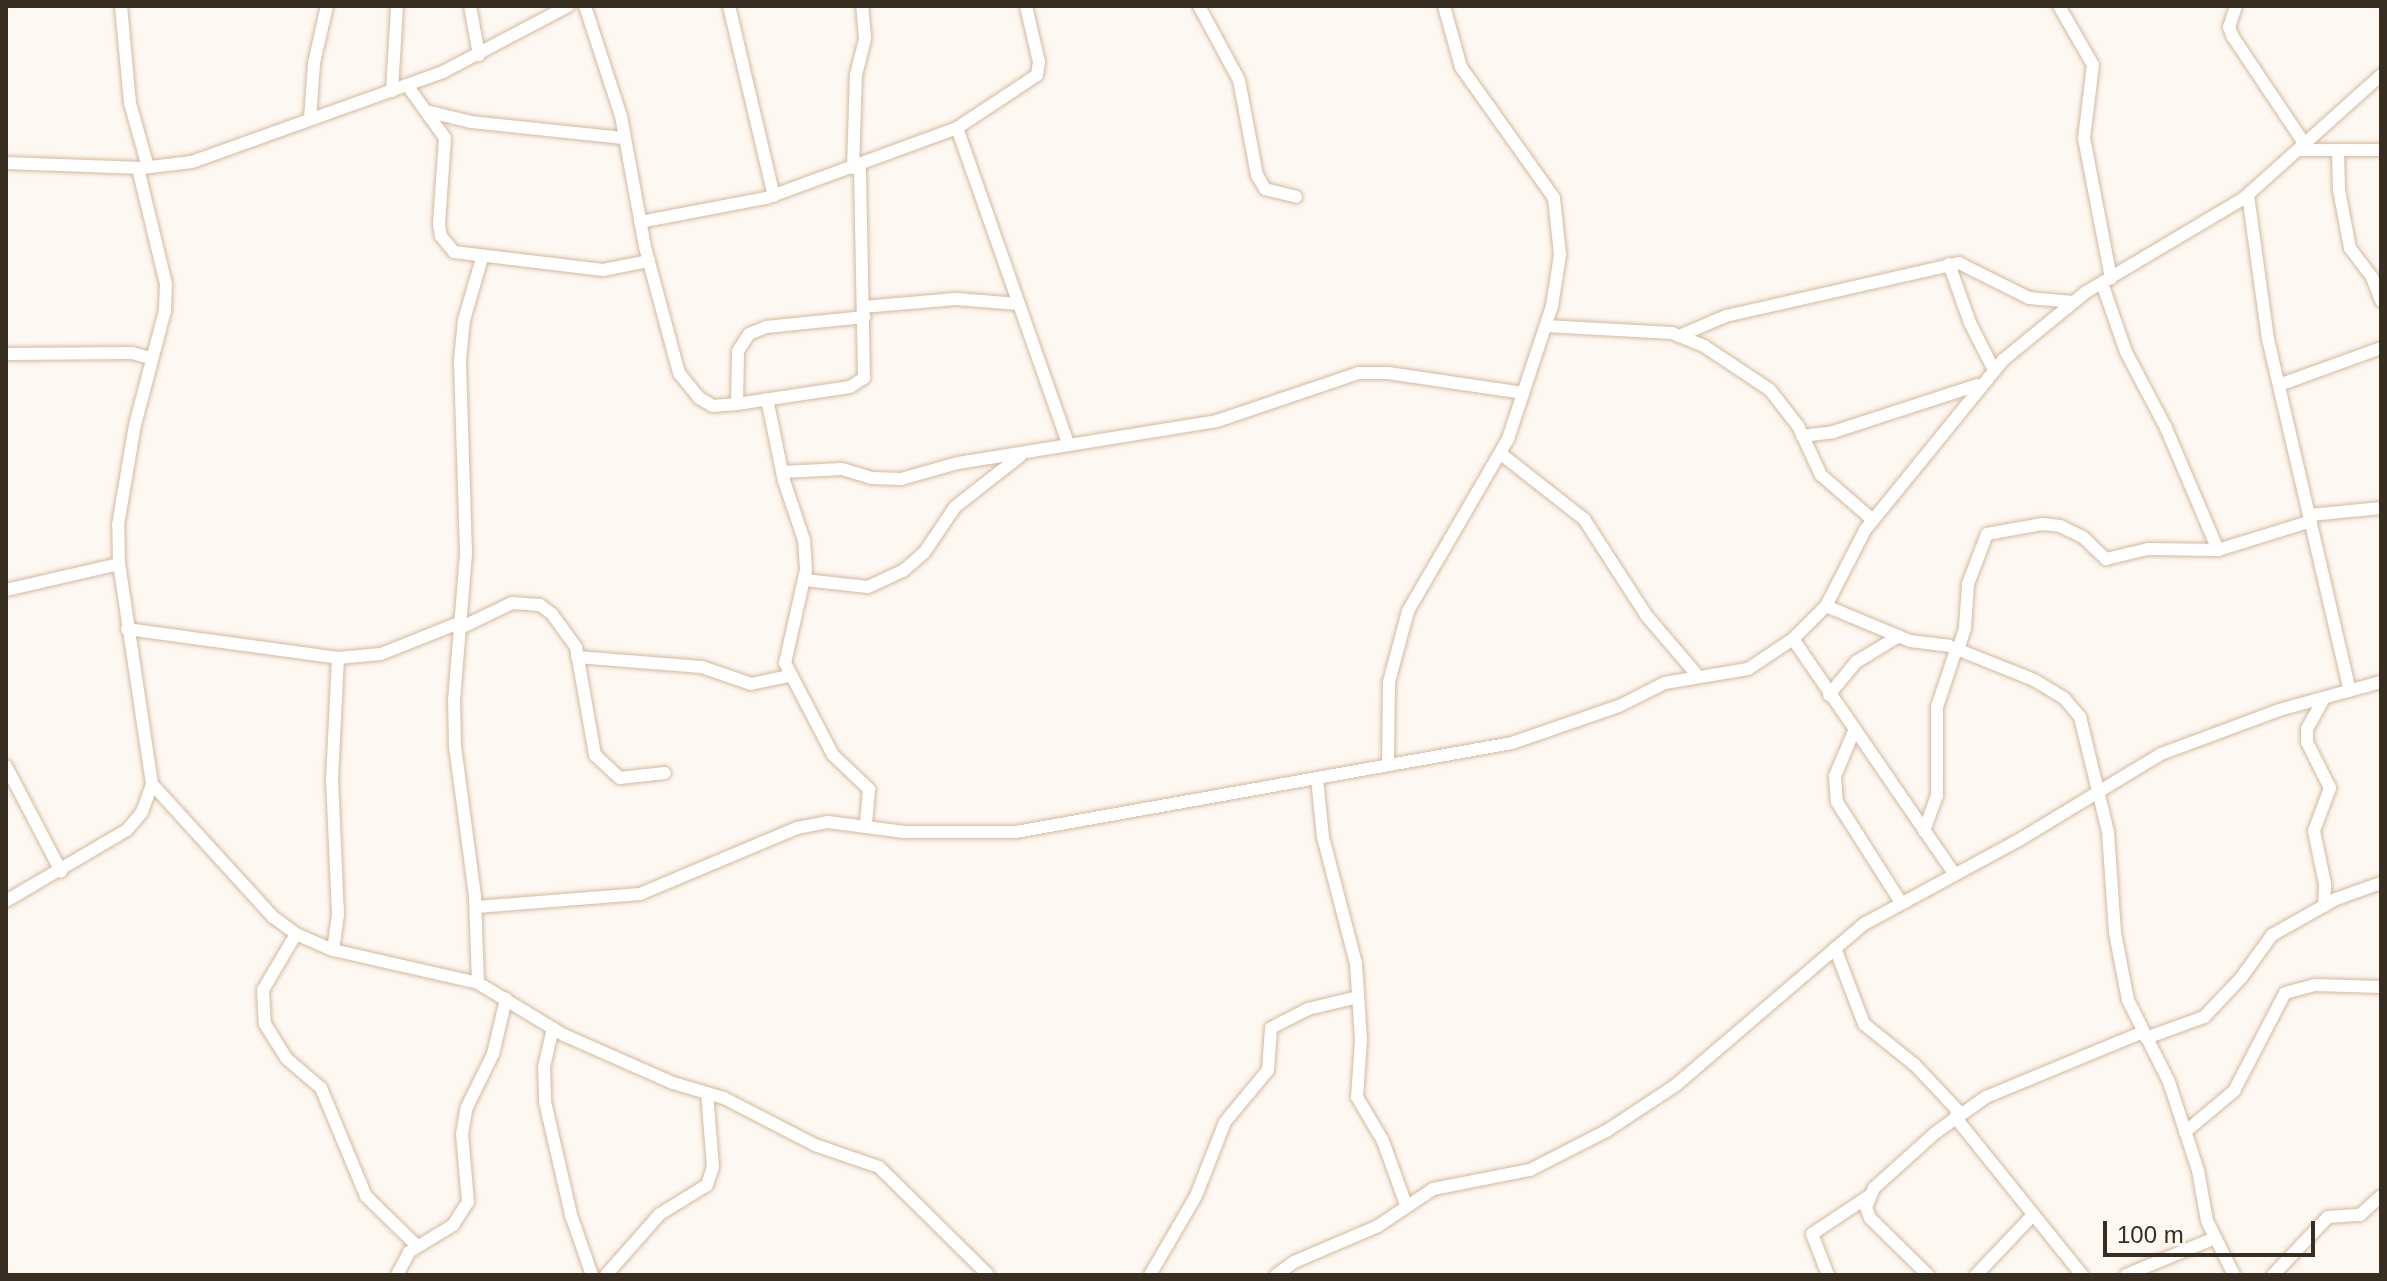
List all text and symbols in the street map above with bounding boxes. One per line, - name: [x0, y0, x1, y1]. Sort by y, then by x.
- scale bar: [2107, 1205, 2319, 1255]
- text: 100 m: [2117, 1221, 2184, 1248]

